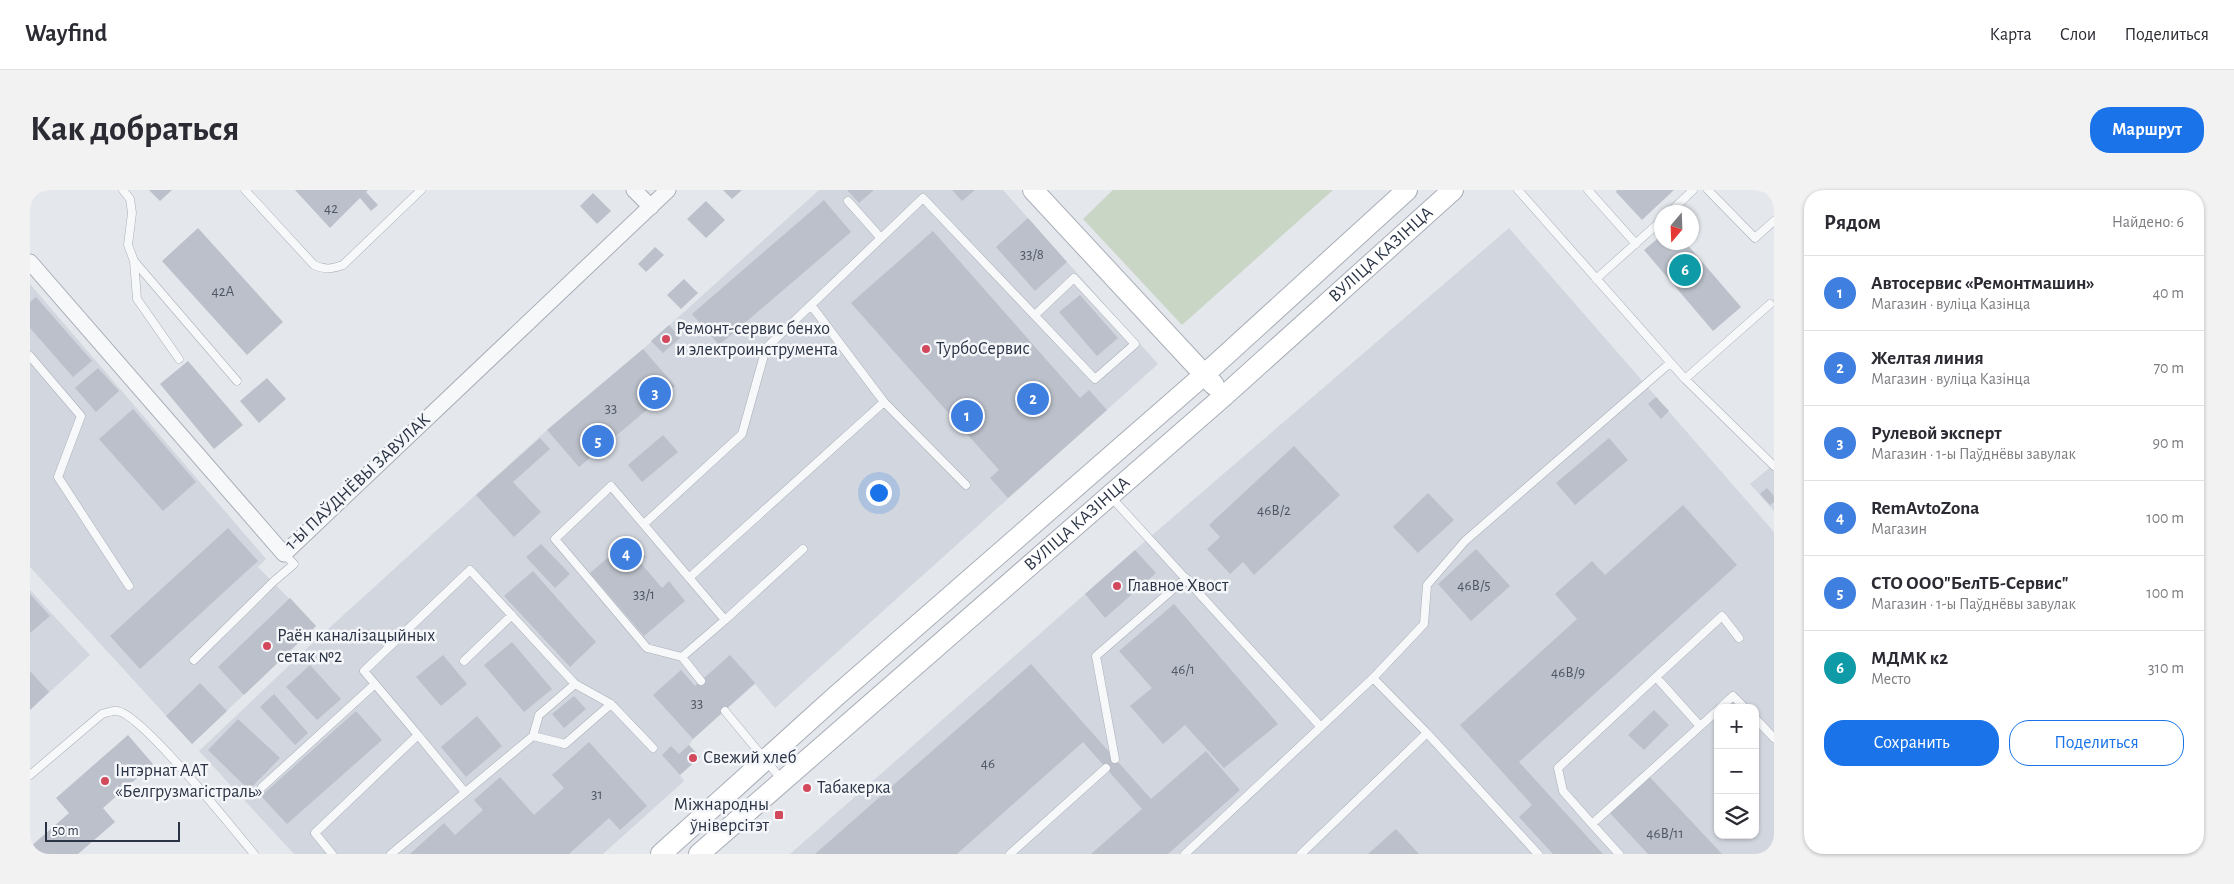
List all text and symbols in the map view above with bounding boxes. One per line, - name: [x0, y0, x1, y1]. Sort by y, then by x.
- text: Wayfind: [25, 22, 107, 46]
- text: Карта: [1990, 26, 2032, 44]
- text: Слои: [2060, 26, 2096, 44]
- text: Поделиться: [2124, 26, 2209, 44]
- button: Маршрут: [2090, 107, 2204, 153]
- text: Как добраться: [30, 112, 239, 147]
- house number: 42: [324, 201, 338, 216]
- street label: ВУЛІЦА КАЗІНЦА: [1326, 203, 1437, 306]
- north arrow: [1654, 205, 1699, 250]
- text: Рядом: [1824, 212, 1881, 233]
- text: Найдено: 6: [2112, 214, 2184, 230]
- house number: 33/8: [1020, 247, 1044, 262]
- pin: 6: [1669, 251, 1701, 289]
- text: Автосервис «Ремонтмашин»: [1871, 274, 2095, 293]
- house number: 42А: [212, 284, 235, 299]
- text: 1: [1837, 285, 1843, 301]
- text: 40 m: [2152, 285, 2184, 301]
- text: Магазин · вуліца Казінца: [1871, 296, 2030, 312]
- place label: Ремонт-сервис бенхо и электроинструмента: [676, 319, 838, 359]
- marker: Ремонт-сервис бенхо и электроинструмента: [660, 333, 672, 345]
- place label: ТурбоСервис: [936, 339, 1030, 358]
- marker: ТурбоСервис: [920, 343, 932, 355]
- text: Желтая линия: [1871, 349, 1984, 368]
- text: 2: [1836, 360, 1844, 376]
- text: 70 m: [2153, 360, 2184, 376]
- text: Магазин · вуліца Казінца: [1871, 371, 2030, 387]
- pin: 3: [639, 374, 671, 412]
- pin: 2: [1017, 380, 1049, 418]
- pin: 1: [951, 397, 983, 435]
- house number: 33: [605, 401, 617, 416]
- street label: 1-Ы ПАЎДНЁВЫ ЗАВУЛАК: [281, 408, 434, 554]
- pin: 5: [582, 422, 614, 460]
- text: Рулевой эксперт: [1871, 424, 2002, 443]
- text: 3: [1837, 435, 1843, 451]
- text: 90 m: [2153, 435, 2184, 451]
- text: Магазин · 1-ы Паўднёвы завулак: [1871, 446, 2076, 462]
- street label: ВУЛІЦА КАЗІНЦА: [1021, 473, 1134, 575]
- your location: [866, 480, 892, 506]
- text: RemAvtoZona: [1871, 499, 1979, 518]
- house number: 46В/2: [1257, 503, 1291, 518]
- text: 4: [1836, 510, 1844, 526]
- text: 100 m: [2146, 510, 2184, 526]
- text: Магазин: [1871, 521, 1927, 537]
- pin: 4: [610, 535, 642, 573]
- text: СТО ООО"БелТБ-Сервис": [1871, 574, 2069, 593]
- place label: Главное Хвост: [1127, 577, 1229, 595]
- house number: 46В/5: [1457, 578, 1491, 593]
- marker: Главное Хвост: [1111, 580, 1123, 592]
- text: 5: [1837, 585, 1843, 601]
- text: 100 m: [2146, 585, 2184, 601]
- house number: 33/1: [633, 587, 655, 602]
- text: Магазин · 1-ы Паўднёвы завулак: [1871, 596, 2076, 612]
- place label: Раён каналізацыйных сетак №2: [277, 627, 435, 666]
- marker: Раён каналізацыйных сетак №2: [261, 640, 273, 652]
- text: МДМК к2: [1871, 649, 1948, 668]
- text: 6: [1836, 660, 1844, 676]
- text: 310 m: [2148, 660, 2184, 676]
- house number: 46/1: [1171, 662, 1195, 677]
- house number: 46В/9: [1551, 665, 1585, 680]
- text: Место: [1871, 671, 1911, 687]
- house number: 33: [691, 696, 703, 711]
- map controls: [1714, 704, 1759, 839]
- button: +: [1714, 704, 1759, 749]
- button: Сохранить: [1824, 720, 1999, 766]
- button: Поделиться: [2009, 720, 2184, 766]
- place label: Свежий хлеб: [703, 748, 797, 767]
- button: −: [1714, 749, 1759, 794]
- marker: Свежий хлеб: [687, 752, 699, 764]
- house number: 46: [981, 756, 995, 771]
- place label: Інтэрнат ААТ «Белгрузмагістраль»: [115, 762, 263, 801]
- marker: Інтэрнат ААТ «Белгрузмагістраль»: [99, 775, 111, 787]
- place label: Табакерка: [817, 778, 891, 797]
- marker: Табакерка: [801, 782, 813, 794]
- house number: 31: [591, 787, 603, 802]
- button: layers: [1714, 794, 1759, 839]
- place label: Міжнародны ўніверсітэт: [673, 796, 770, 835]
- marker: Міжнародны ўніверсітэт: [773, 809, 785, 821]
- scale bar: [45, 819, 180, 842]
- text: 50 m: [52, 824, 79, 838]
- house number: 46В/11: [1646, 826, 1684, 841]

